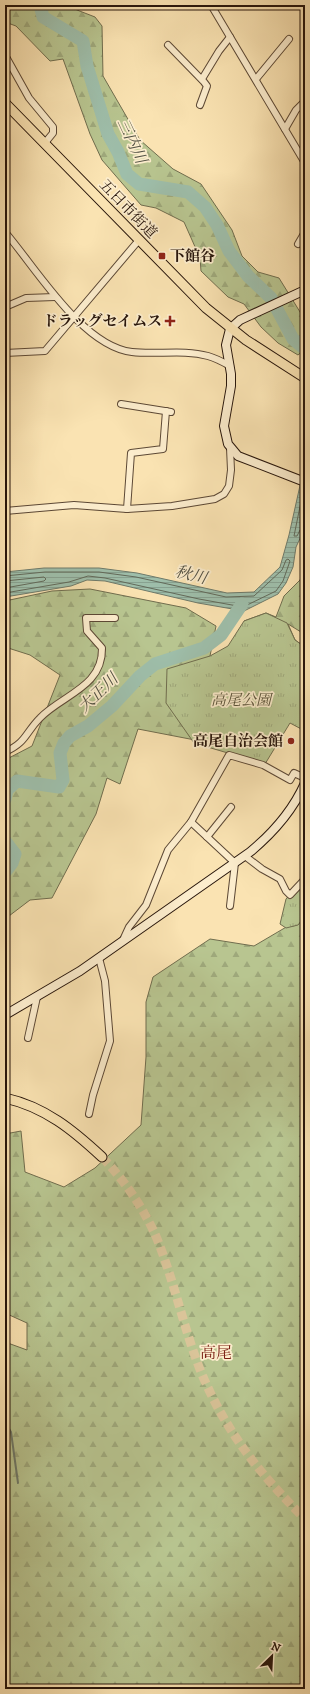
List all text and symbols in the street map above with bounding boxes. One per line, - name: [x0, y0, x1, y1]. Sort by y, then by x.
- water label: 三内川: [113, 115, 152, 169]
- street label: 五日市街道: [95, 175, 161, 243]
- place label: 下館谷: [170, 247, 215, 266]
- marker: 下館谷: [157, 251, 167, 261]
- place label: ドラッグセイムス: [43, 312, 162, 331]
- marker: ドラッグセイムス: [165, 316, 175, 326]
- water label: 秋川: [173, 561, 211, 589]
- water label: 大正川: [74, 668, 124, 717]
- park label: 高尾公園: [211, 691, 274, 710]
- place label: 高尾自治会館: [193, 732, 283, 751]
- marker: 高尾自治会館: [286, 736, 296, 746]
- district label: 高尾: [200, 1343, 232, 1363]
- north arrow: [252, 1636, 292, 1676]
- text: N: [269, 1640, 283, 1656]

